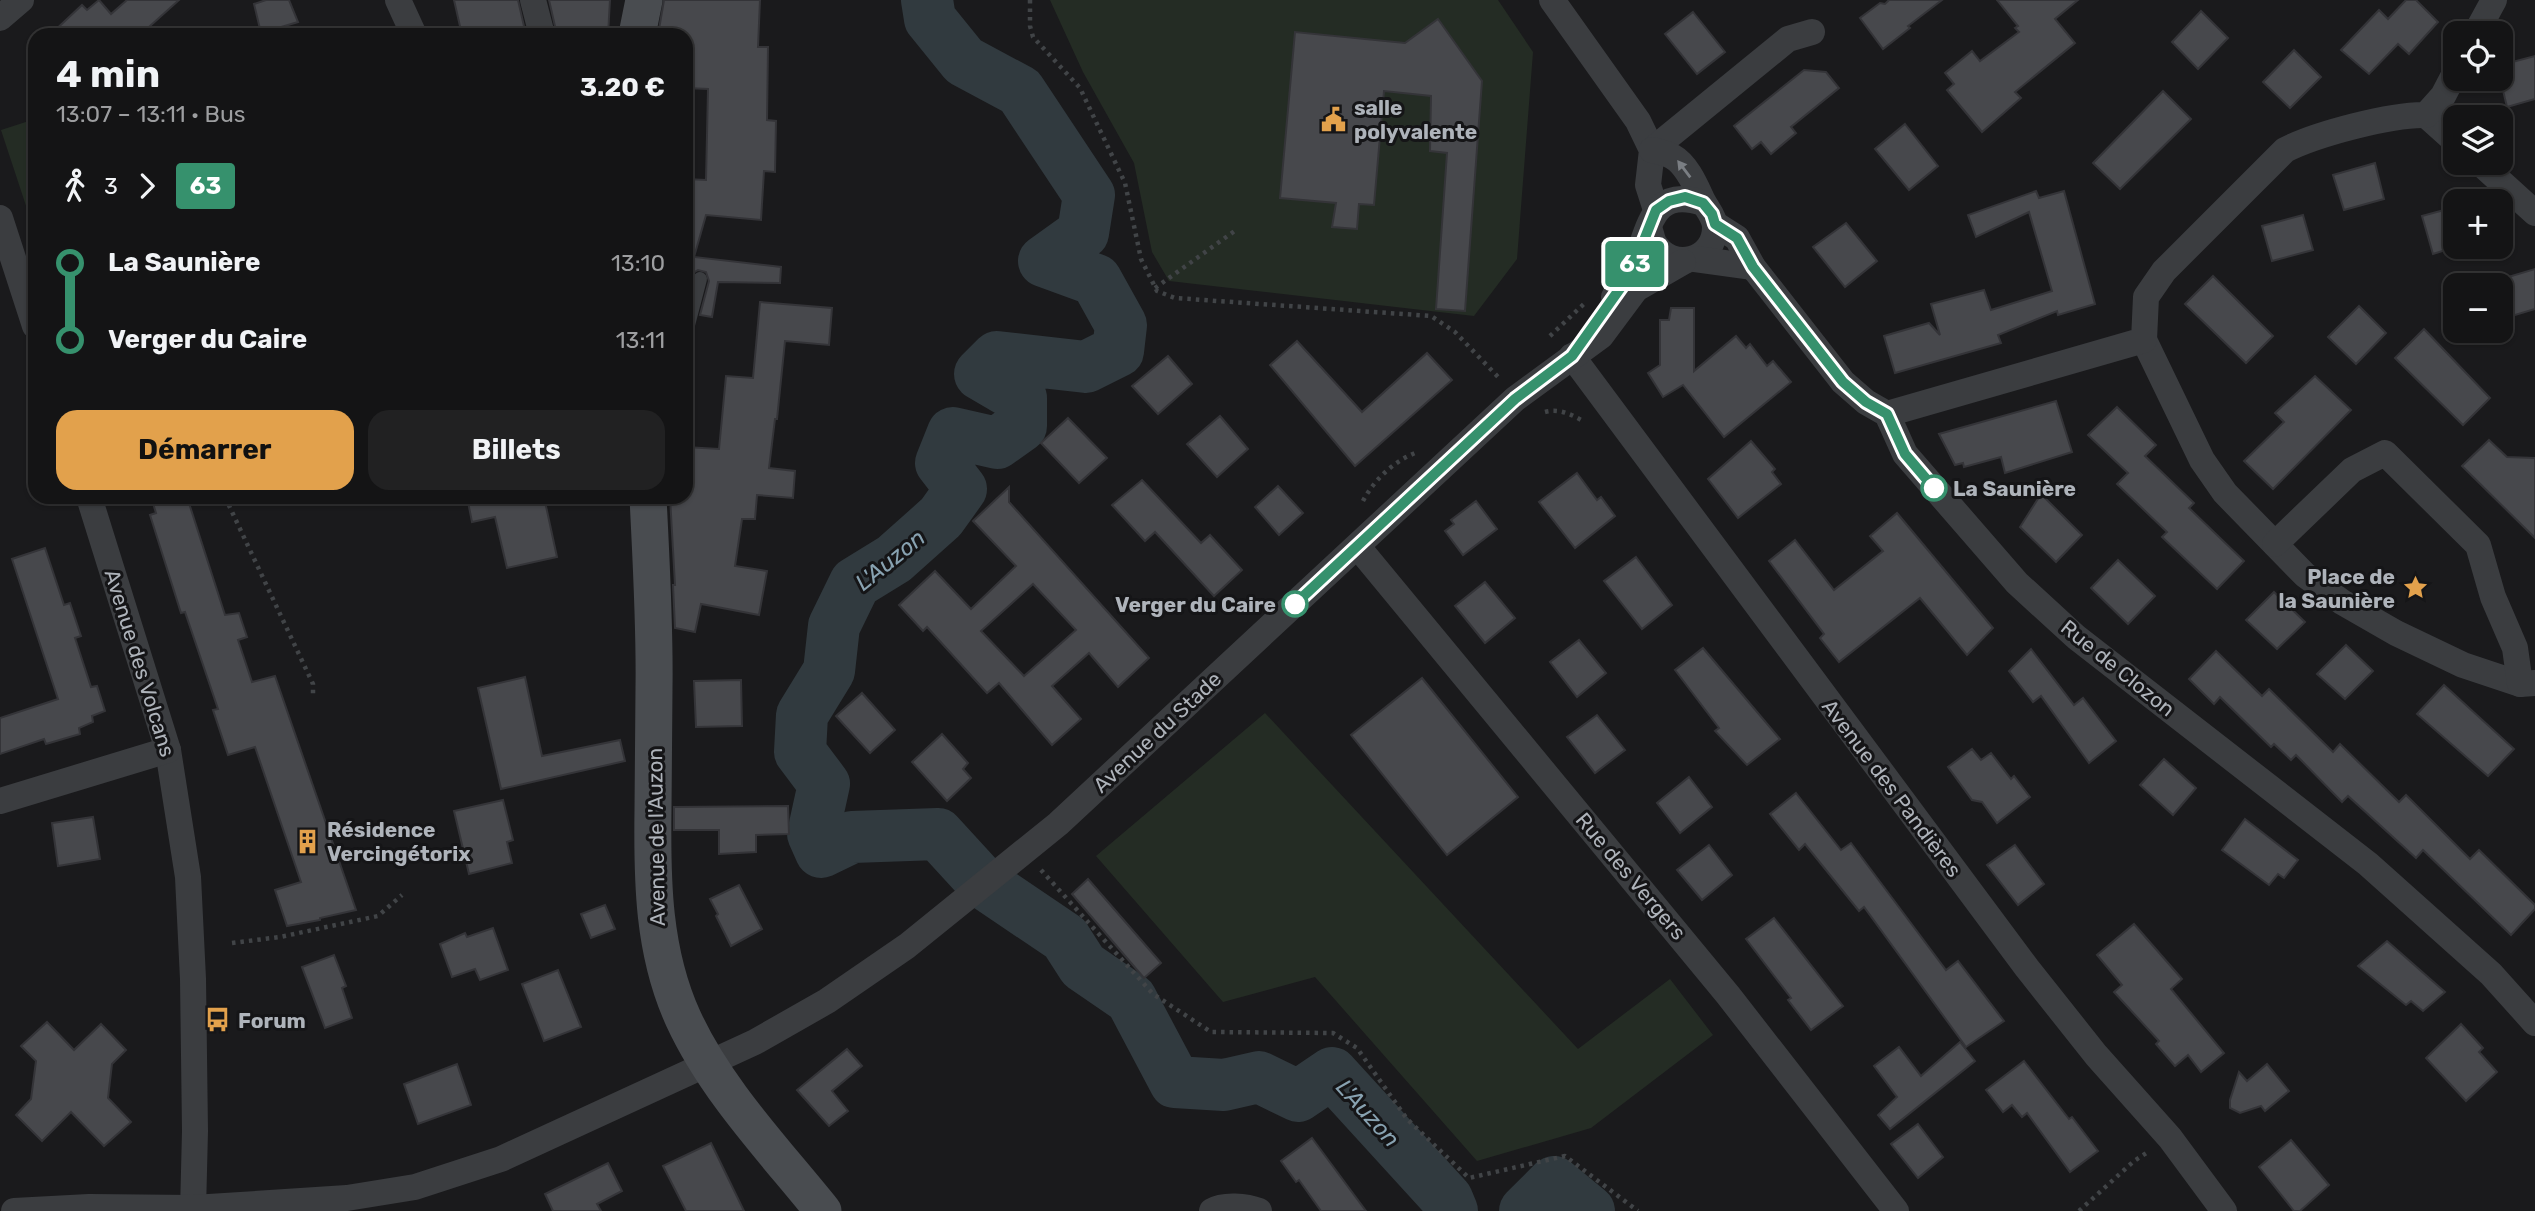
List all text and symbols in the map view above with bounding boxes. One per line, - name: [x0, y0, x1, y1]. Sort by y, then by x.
- map controls: [2443, 21, 2513, 343]
- button: locate: [2443, 21, 2513, 91]
- text: 4 min: [56, 51, 160, 97]
- text: 3.20 €: [580, 72, 665, 103]
- place label: salle polyvalente: [1354, 95, 1477, 144]
- text: 13:07 – 13:11 · Bus: [56, 100, 245, 128]
- public building icon: salle polyvalente: [1320, 105, 1348, 133]
- button: layers: [2443, 105, 2513, 175]
- one-way arrow: [1677, 161, 1692, 179]
- icon: walk: [56, 167, 94, 205]
- icon: forward: [128, 167, 166, 205]
- text: 3: [104, 172, 118, 200]
- text: 63: [190, 172, 221, 200]
- button: +: [2443, 189, 2513, 259]
- line badge: 63: [1604, 241, 1666, 287]
- text: La Saunière: [108, 247, 260, 278]
- text: 13:10: [611, 249, 665, 277]
- text: 63: [1619, 250, 1651, 278]
- button: −: [2443, 273, 2513, 343]
- text: Verger du Caire: [108, 324, 307, 355]
- text: 13:11: [616, 326, 665, 354]
- button: Démarrer: [56, 410, 354, 490]
- button: Billets: [368, 410, 665, 490]
- marker: La Saunière: [1921, 475, 1947, 501]
- place label: La Saunière: [1953, 476, 2076, 501]
- water label: L'Auzon: [850, 523, 930, 597]
- place label: Place de la Saunière: [2278, 564, 2395, 613]
- street label: Avenue des Volcans: [100, 566, 180, 760]
- place icon: Place de la Saunière: [2401, 574, 2429, 602]
- marker: Verger du Caire: [1282, 591, 1308, 617]
- place label: Verger du Caire: [1115, 592, 1276, 617]
- street label: Rue de Clozon: [2056, 615, 2180, 721]
- street label: Avenue du Stade: [1088, 666, 1226, 798]
- street label: Avenue des Pandières: [1817, 694, 1967, 882]
- street label: Avenue de l'Auzon: [642, 748, 670, 926]
- street label: Rue des Vergers: [1571, 807, 1691, 945]
- place label: Résidence Vercingétorix: [327, 817, 471, 866]
- building icon: Résidence Vercingétorix: [293, 827, 321, 855]
- bus stop icon: Forum: [204, 1006, 232, 1034]
- place label: Forum: [238, 1008, 306, 1033]
- water label: L'Auzon: [1330, 1073, 1406, 1153]

